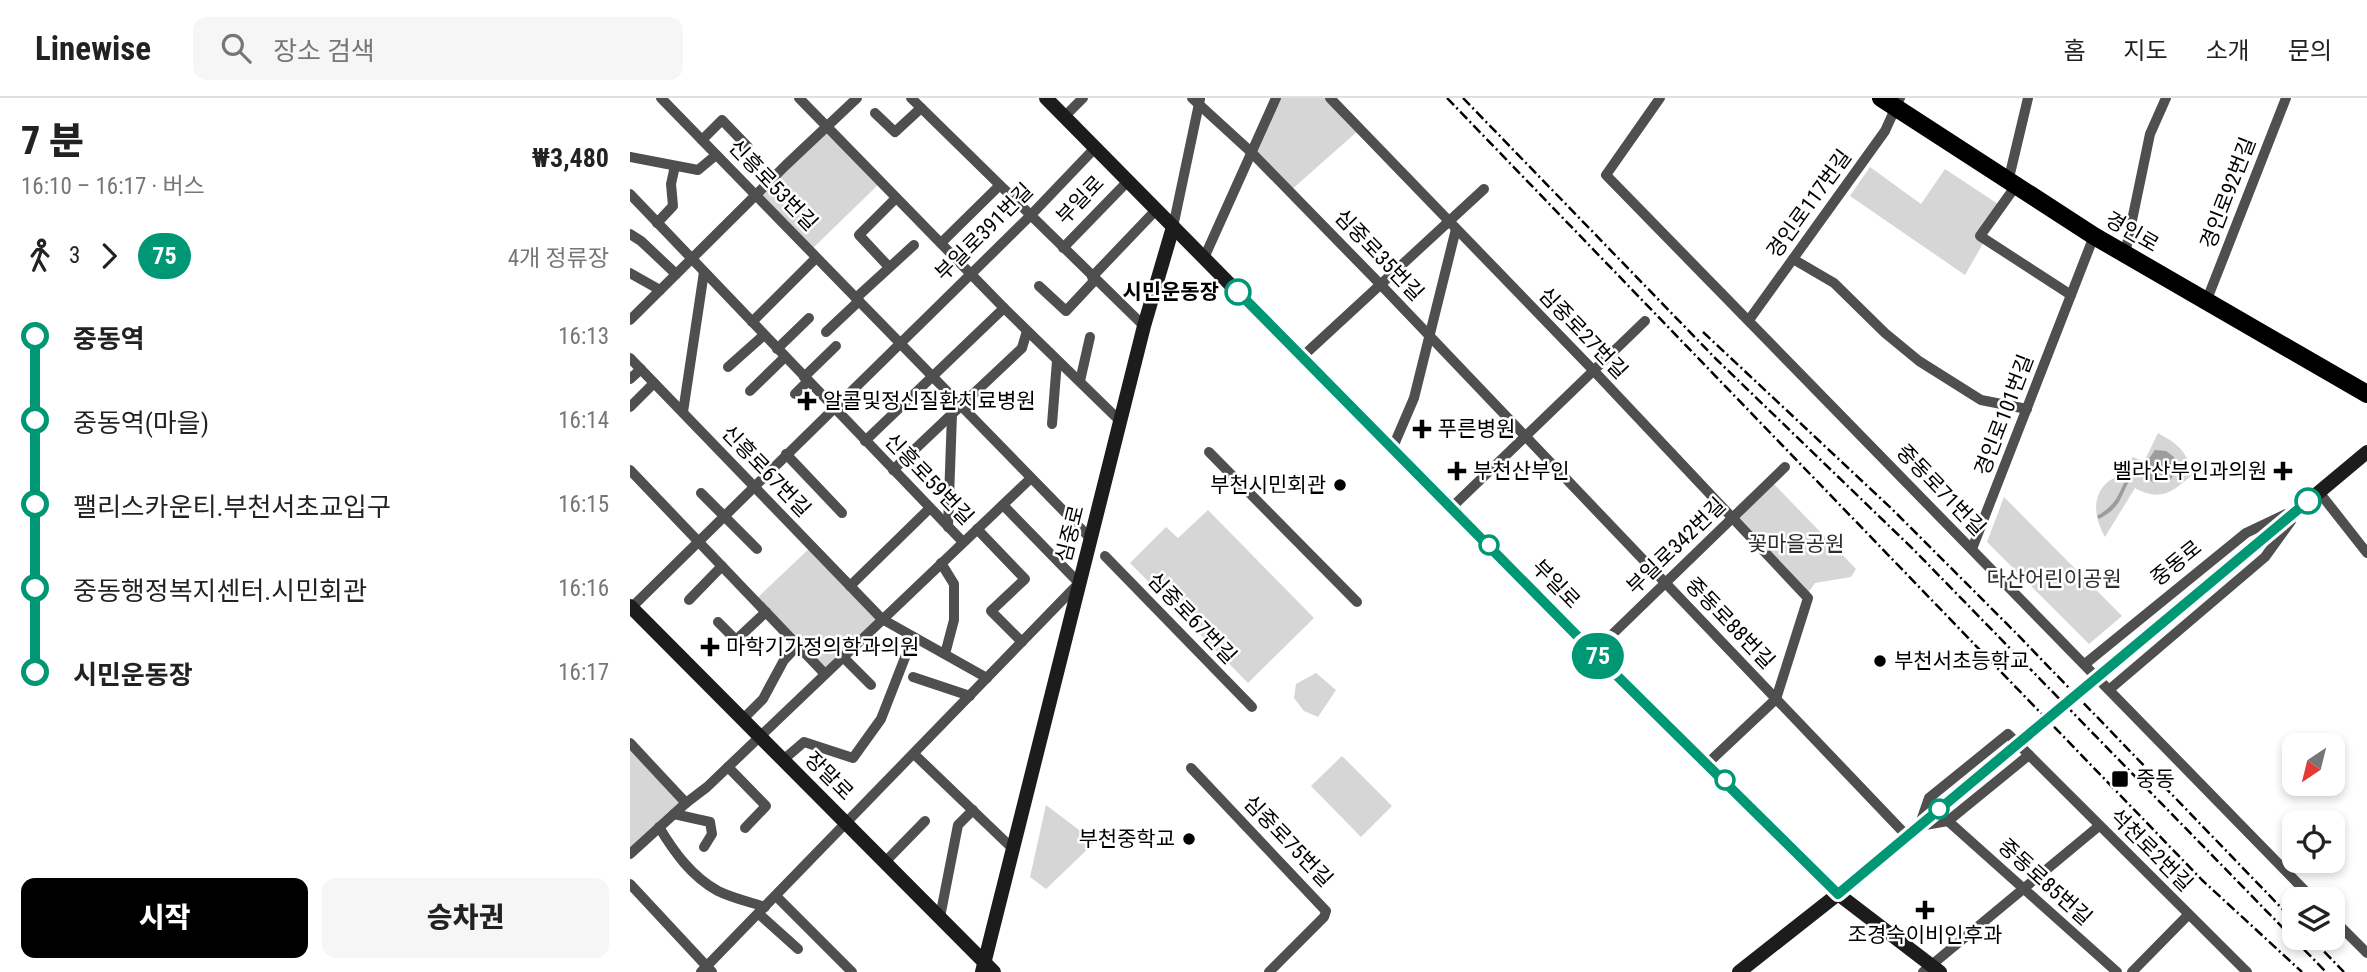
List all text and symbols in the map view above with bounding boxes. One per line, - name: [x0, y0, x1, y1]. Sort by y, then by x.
- search box: [193, 17, 683, 80]
- text: Linewise: [35, 29, 151, 68]
- icon: search: [217, 29, 255, 67]
- text: 장소 검색: [273, 36, 375, 66]
- text: 홈: [2063, 37, 2085, 65]
- text: 지도: [2123, 37, 2168, 65]
- text: 소개: [2206, 37, 2250, 65]
- text: 문의: [2288, 37, 2332, 65]
- text: 7 분: [21, 119, 84, 163]
- street label: 신흥로53번길: [724, 134, 822, 236]
- street label: 경인로92번길: [2196, 134, 2260, 252]
- text: ₩3,480: [532, 143, 609, 173]
- street label: 경인로117번길: [1762, 145, 1856, 263]
- street label: 부일로: [1051, 171, 1109, 229]
- text: 16:10 – 16:17 · 버스: [21, 173, 205, 200]
- street label: 부일로391번길: [930, 178, 1038, 286]
- street label: 심중로35번길: [1330, 204, 1428, 306]
- street label: 경인로: [2101, 207, 2163, 257]
- icon: walk: [21, 237, 59, 275]
- icon: forward: [90, 237, 128, 275]
- text: 3: [69, 242, 80, 269]
- text: 75: [152, 242, 177, 270]
- text: 4개 정류장: [508, 245, 609, 272]
- marker: 시민운동장: [1225, 279, 1251, 305]
- place label: 시민운동장: [1122, 280, 1219, 304]
- street label: 심중로27번길: [1534, 282, 1632, 384]
- text: 16:13: [558, 323, 609, 350]
- text: 중동역: [73, 324, 145, 354]
- street label: 경인로101번길: [1970, 351, 2038, 479]
- place label: 알콜및정신질환치료병원: [823, 389, 1036, 413]
- marker: 알콜및정신질환치료병원: [797, 391, 817, 411]
- text: 16:14: [558, 407, 609, 434]
- text: 중동역(마을): [73, 408, 209, 438]
- place label: 푸른병원: [1438, 417, 1515, 441]
- marker: 푸른병원: [1412, 419, 1432, 439]
- street label: 신흥로67번길: [717, 420, 815, 522]
- street label: 신흥로59번길: [880, 428, 978, 530]
- street label: 중동로71번길: [1892, 439, 1990, 541]
- place label: 부천산부인: [1473, 459, 1570, 483]
- place label: 벨라산부인과의원: [2112, 459, 2267, 483]
- marker: 부천산부인: [1447, 461, 1467, 481]
- marker: 벨라산부인과의원: [2273, 461, 2293, 481]
- place label: 부천시민회관: [1210, 473, 1326, 497]
- marker: 부천시민회관: [1332, 477, 1348, 493]
- unlabelled marker: [2295, 488, 2321, 514]
- text: 16:15: [558, 491, 609, 518]
- text: 팰리스카운티.부천서초교입구: [73, 492, 391, 522]
- street label: 부일로342번길: [1622, 493, 1730, 599]
- street label: 심중로: [1051, 503, 1089, 565]
- park label: 꽃마을공원: [1748, 532, 1844, 556]
- unlabelled marker: [1479, 535, 1499, 555]
- street label: 중동로: [2146, 535, 2206, 591]
- street label: 부일로: [1527, 555, 1585, 613]
- street label: 심중로67번길: [1143, 567, 1241, 669]
- park label: 다산어린이공원: [1986, 567, 2122, 591]
- street label: 중동로88번길: [1681, 572, 1779, 674]
- text: 16:16: [558, 575, 609, 602]
- text: 중동행정복지센터.시민회관: [73, 576, 367, 606]
- line badge: 75: [1566, 633, 1630, 679]
- place label: 마학기가정의학과의원: [726, 635, 919, 659]
- marker: 마학기가정의학과의원: [700, 637, 720, 657]
- text: 75: [1586, 642, 1610, 670]
- place label: 부천서초등학교: [1894, 649, 2029, 673]
- marker: 부천서초등학교: [1872, 653, 1888, 669]
- text: 16:17: [558, 659, 609, 686]
- text: 시민운동장: [73, 660, 193, 690]
- north arrow: [2282, 733, 2345, 796]
- map controls: [2282, 733, 2345, 950]
- street label: 장말로: [800, 747, 858, 805]
- place label: 중동: [2136, 767, 2175, 791]
- marker: 중동: [2110, 769, 2130, 789]
- unlabelled marker: [1715, 770, 1735, 790]
- street label: 심중로75번길: [1239, 790, 1337, 892]
- unlabelled marker: [1929, 799, 1949, 819]
- street label: 석천로2번길: [2105, 804, 2197, 896]
- button: locate: [2282, 810, 2345, 873]
- place label: 부천중학교: [1078, 827, 1175, 851]
- marker: 부천중학교: [1181, 831, 1197, 847]
- street label: 중동로85번길: [1993, 834, 2097, 930]
- button: 시작: [21, 878, 308, 958]
- button: 승차권: [322, 878, 609, 958]
- button: layers: [2282, 887, 2345, 950]
- marker: 조경숙이비인후과: [1915, 900, 1935, 920]
- place label: 조경숙이비인후과: [1848, 923, 2002, 947]

